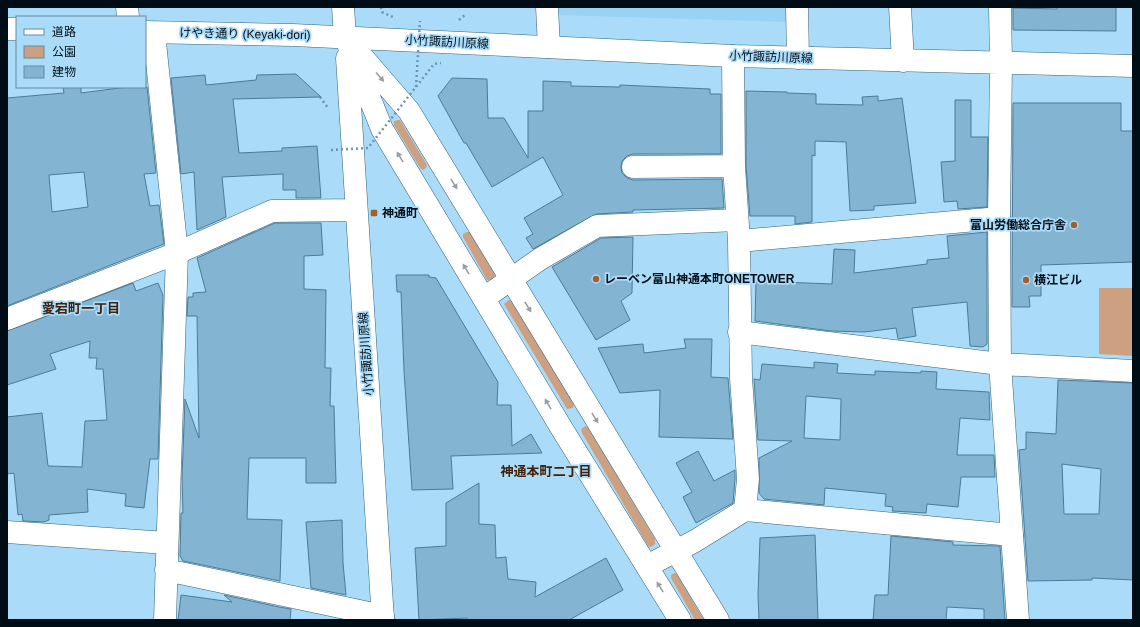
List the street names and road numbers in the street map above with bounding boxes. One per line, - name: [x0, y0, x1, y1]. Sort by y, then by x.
- street label: けやき通り (Keyaki-dori): [179, 26, 311, 42]
- street label: 小竹諏訪川原線: [405, 33, 489, 51]
- street label: 小竹諏訪川原線: [729, 49, 813, 65]
- street label: 小竹諏訪川原線: [356, 312, 376, 396]

